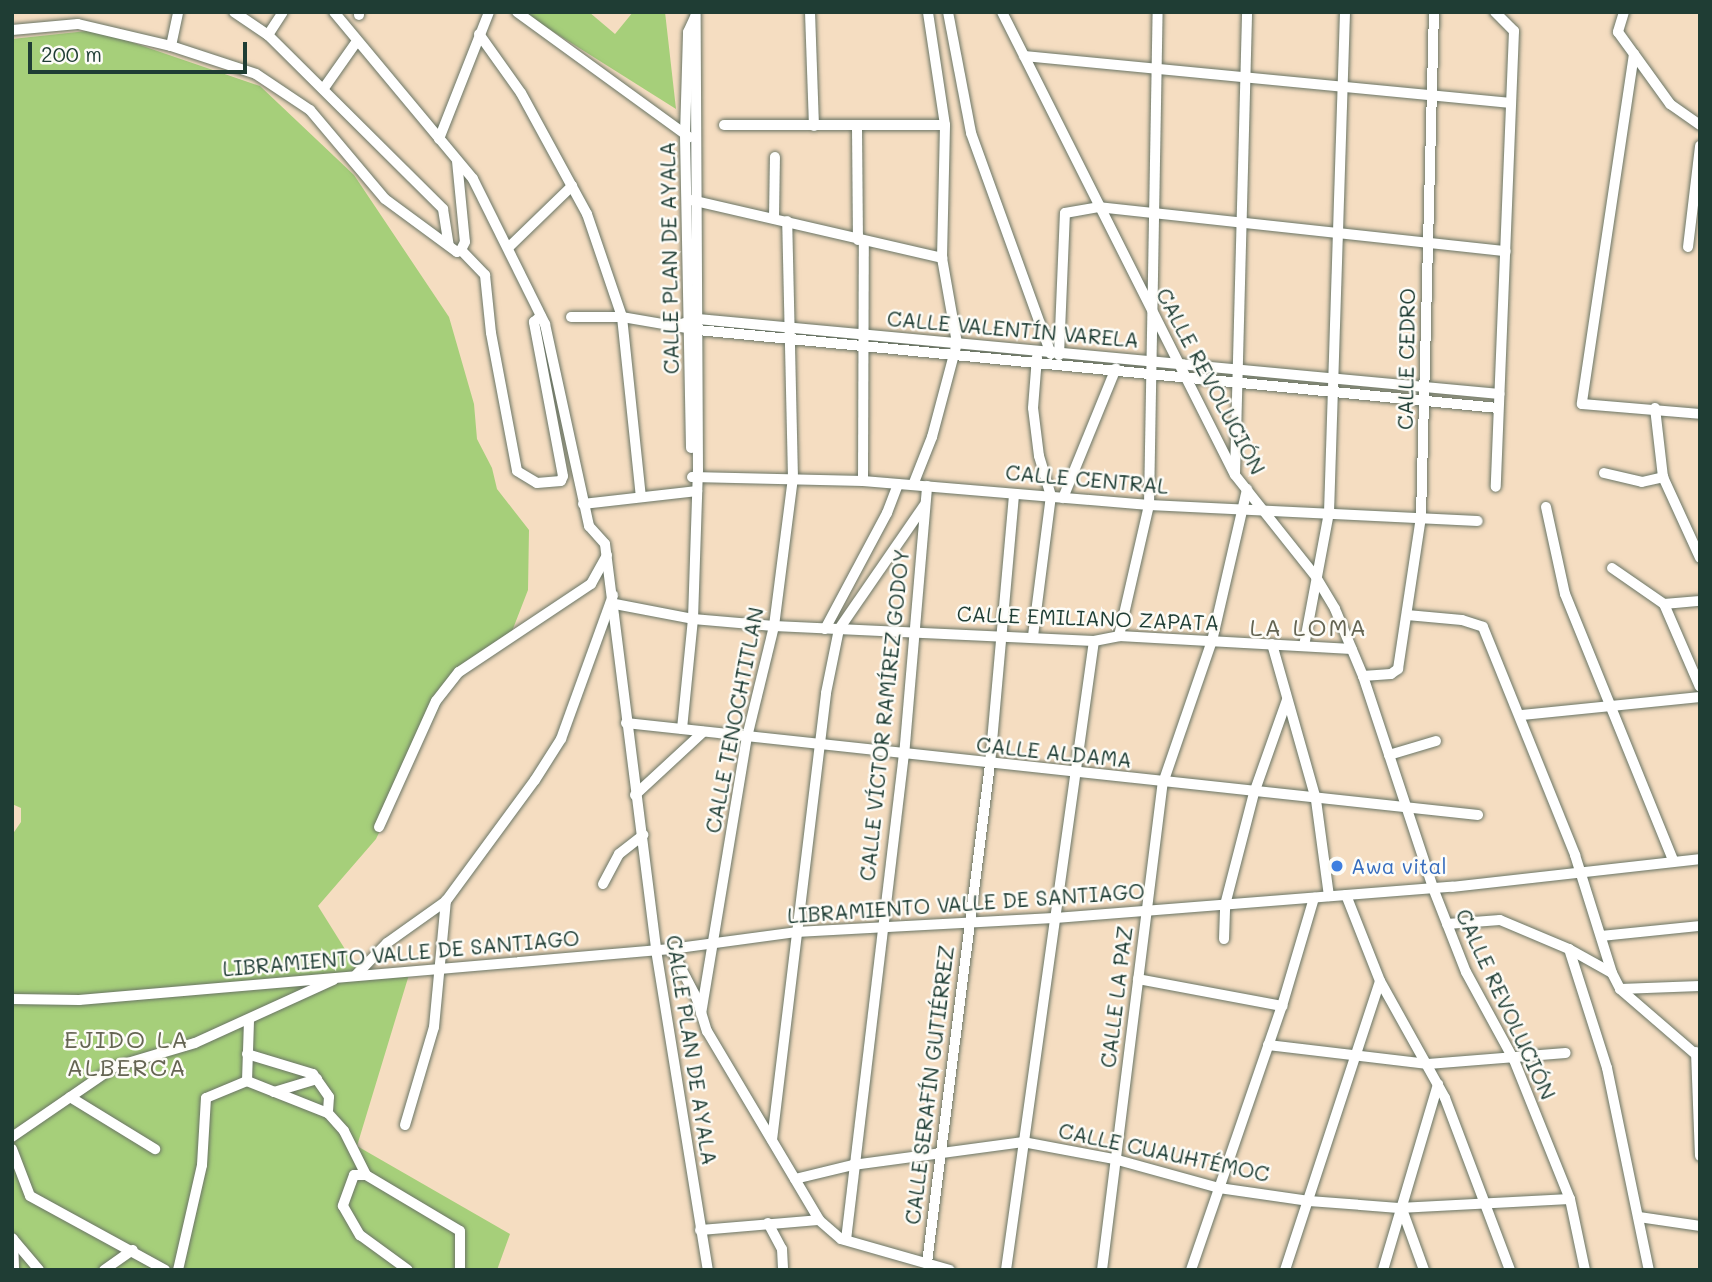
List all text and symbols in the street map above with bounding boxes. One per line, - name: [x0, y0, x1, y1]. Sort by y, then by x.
- scale bar: [32, 28, 250, 72]
- text: 200 m: [41, 40, 102, 67]
- street label: CALLE PLAN DE AYALA: [654, 142, 684, 374]
- street label: CALLE REVOLUCIÓN: [1151, 284, 1271, 478]
- street label: CALLE CEDRO: [1392, 288, 1420, 430]
- street label: CALLE VALENTÍN VARELA: [886, 305, 1140, 353]
- street label: CALLE CENTRAL: [1004, 459, 1170, 499]
- street label: CALLE VÍCTOR RAMÍREZ GODOY: [854, 548, 914, 882]
- street label: CALLE EMILIANO ZAPATA: [956, 601, 1220, 635]
- street label: CALLE TENOCHTITLAN: [700, 605, 768, 835]
- district label: LA LOMA: [1251, 613, 1367, 641]
- street label: CALLE ALDAMA: [975, 731, 1133, 773]
- place label: Awa vital: [1351, 853, 1447, 879]
- marker: Awa vital: [1329, 858, 1345, 874]
- street label: LIBRAMIENTO VALLE DE SANTIAGO: [786, 878, 1146, 928]
- street label: CALLE REVOLUCIÓN: [1451, 905, 1561, 1103]
- street label: LIBRAMIENTO VALLE DE SANTIAGO: [221, 925, 581, 981]
- street label: CALLE LA PAZ: [1095, 925, 1137, 1069]
- street label: CALLE PLAN DE AYALA: [661, 933, 723, 1167]
- street label: CALLE SERAFÍN GUTIÉRREZ: [899, 944, 959, 1226]
- district label: EJIDO LA ALBERCA: [65, 1025, 189, 1081]
- street label: CALLE CUAUHTÉMOC: [1056, 1117, 1272, 1187]

